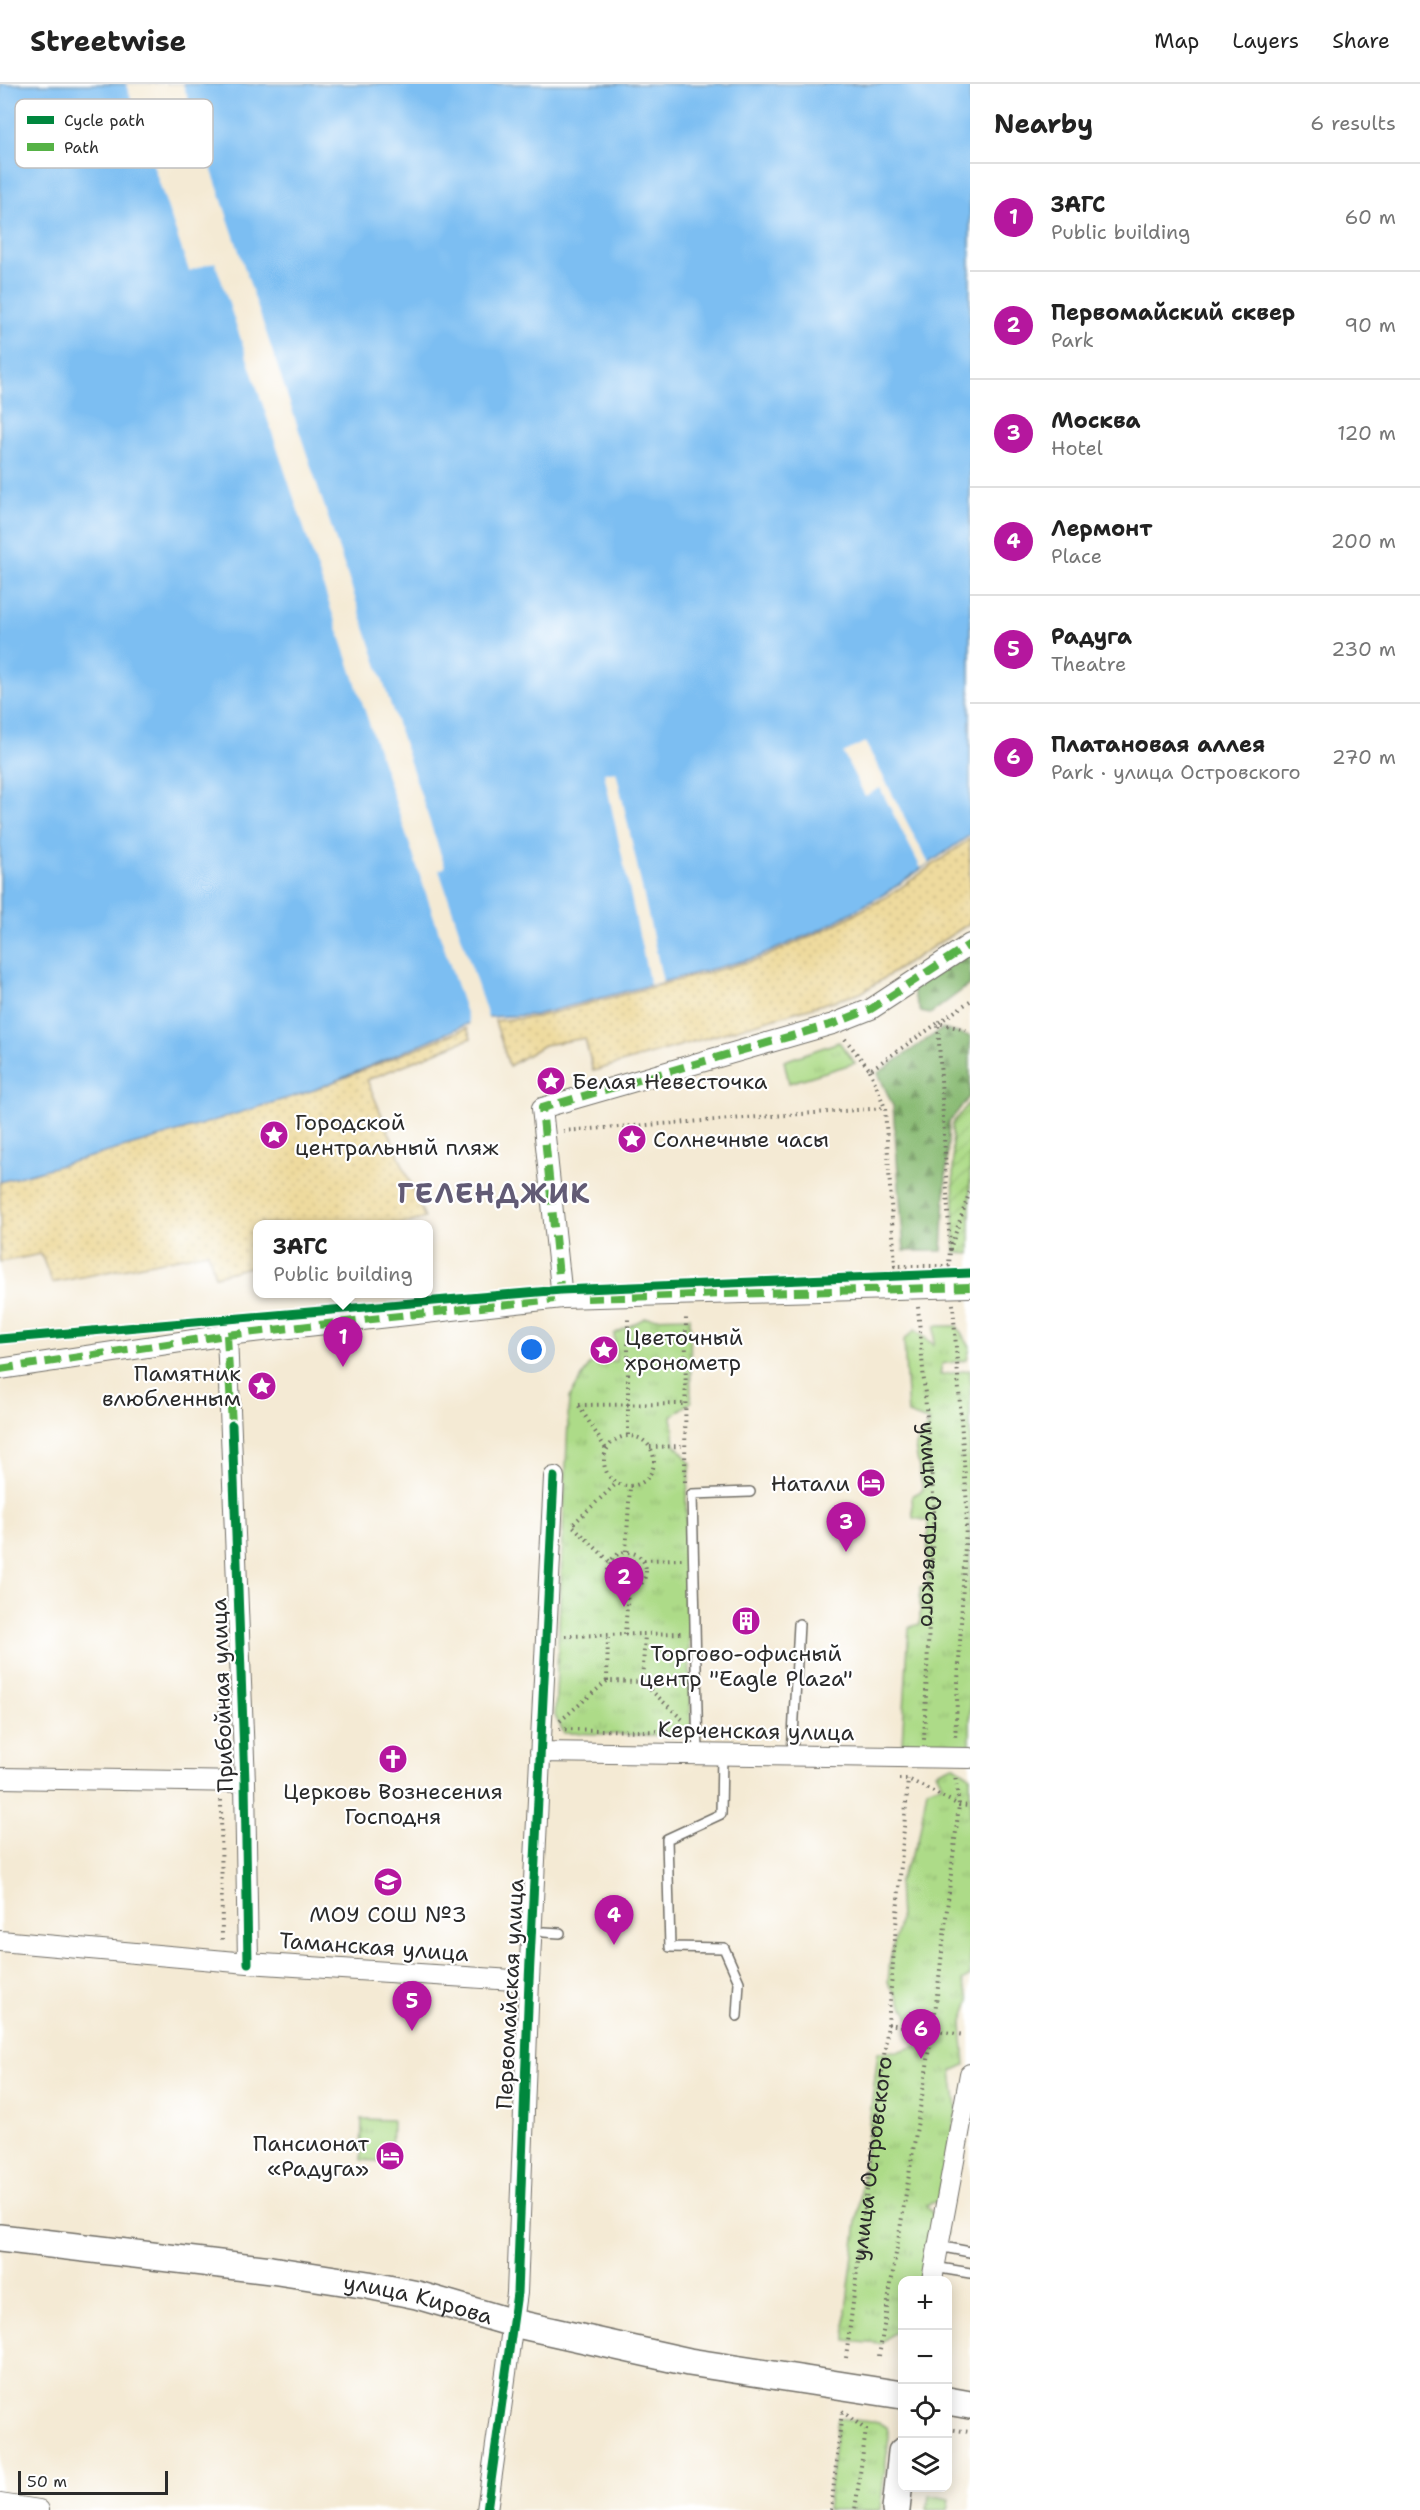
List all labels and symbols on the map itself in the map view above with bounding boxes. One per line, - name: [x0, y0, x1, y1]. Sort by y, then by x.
- legend: [15, 99, 213, 168]
- text: Cycle path: [64, 110, 145, 131]
- text: Path: [64, 137, 99, 158]
- place icon: Белая Невесточка: [535, 1065, 567, 1097]
- place label: Белая Невесточка: [572, 1067, 768, 1096]
- place label: Городской центральный пляж: [295, 1108, 499, 1162]
- place icon: Городской центральный пляж: [258, 1119, 290, 1151]
- place icon: Солнечные часы: [616, 1123, 648, 1155]
- place label: Солнечные часы: [653, 1125, 829, 1154]
- district label: ГЕЛЕНДЖИК: [397, 1174, 591, 1212]
- pin: 1: [324, 1318, 362, 1367]
- place label: Цветочный хронометр: [625, 1323, 743, 1377]
- place icon: Цветочный хронометр: [588, 1334, 620, 1366]
- your location: [517, 1335, 546, 1364]
- place label: Памятник влюбленным: [102, 1359, 241, 1413]
- place icon: Памятник влюбленным: [246, 1370, 278, 1402]
- street label: улица Островского: [913, 1420, 949, 1628]
- hotel icon: Натали: [855, 1467, 887, 1499]
- place label: Натали: [771, 1469, 850, 1498]
- pin: 3: [826, 1502, 866, 1552]
- pin: 2: [604, 1558, 644, 1607]
- street label: Прибойная улица: [204, 1597, 240, 1793]
- building icon: Торгово-офисный центр "Eagle Plaza": [730, 1605, 762, 1637]
- place label: Торгово-офисный центр "Eagle Plaza": [639, 1639, 853, 1693]
- street label: Керченская улица: [657, 1715, 855, 1747]
- church icon: Церковь Вознесения Господня: [377, 1743, 409, 1775]
- place label: Церковь Вознесения Господня: [283, 1777, 503, 1831]
- school or university icon: МОУ СОШ №3: [372, 1866, 404, 1898]
- street label: Первомайская улица: [489, 1878, 531, 2110]
- pin: 4: [594, 1896, 634, 1945]
- place label: МОУ СОШ №3: [309, 1900, 467, 1929]
- street label: Таманская улица: [278, 1926, 470, 1968]
- pin: 5: [392, 1982, 432, 2031]
- pin: 6: [902, 2010, 940, 2059]
- street label: улица Островского: [844, 2054, 898, 2263]
- place label: Пансионат «Радуга»: [253, 2129, 370, 2183]
- hotel icon: Пансионат «Радуга»: [374, 2140, 406, 2172]
- street label: улица Кирова: [342, 2267, 497, 2331]
- scale bar: [18, 2468, 168, 2496]

